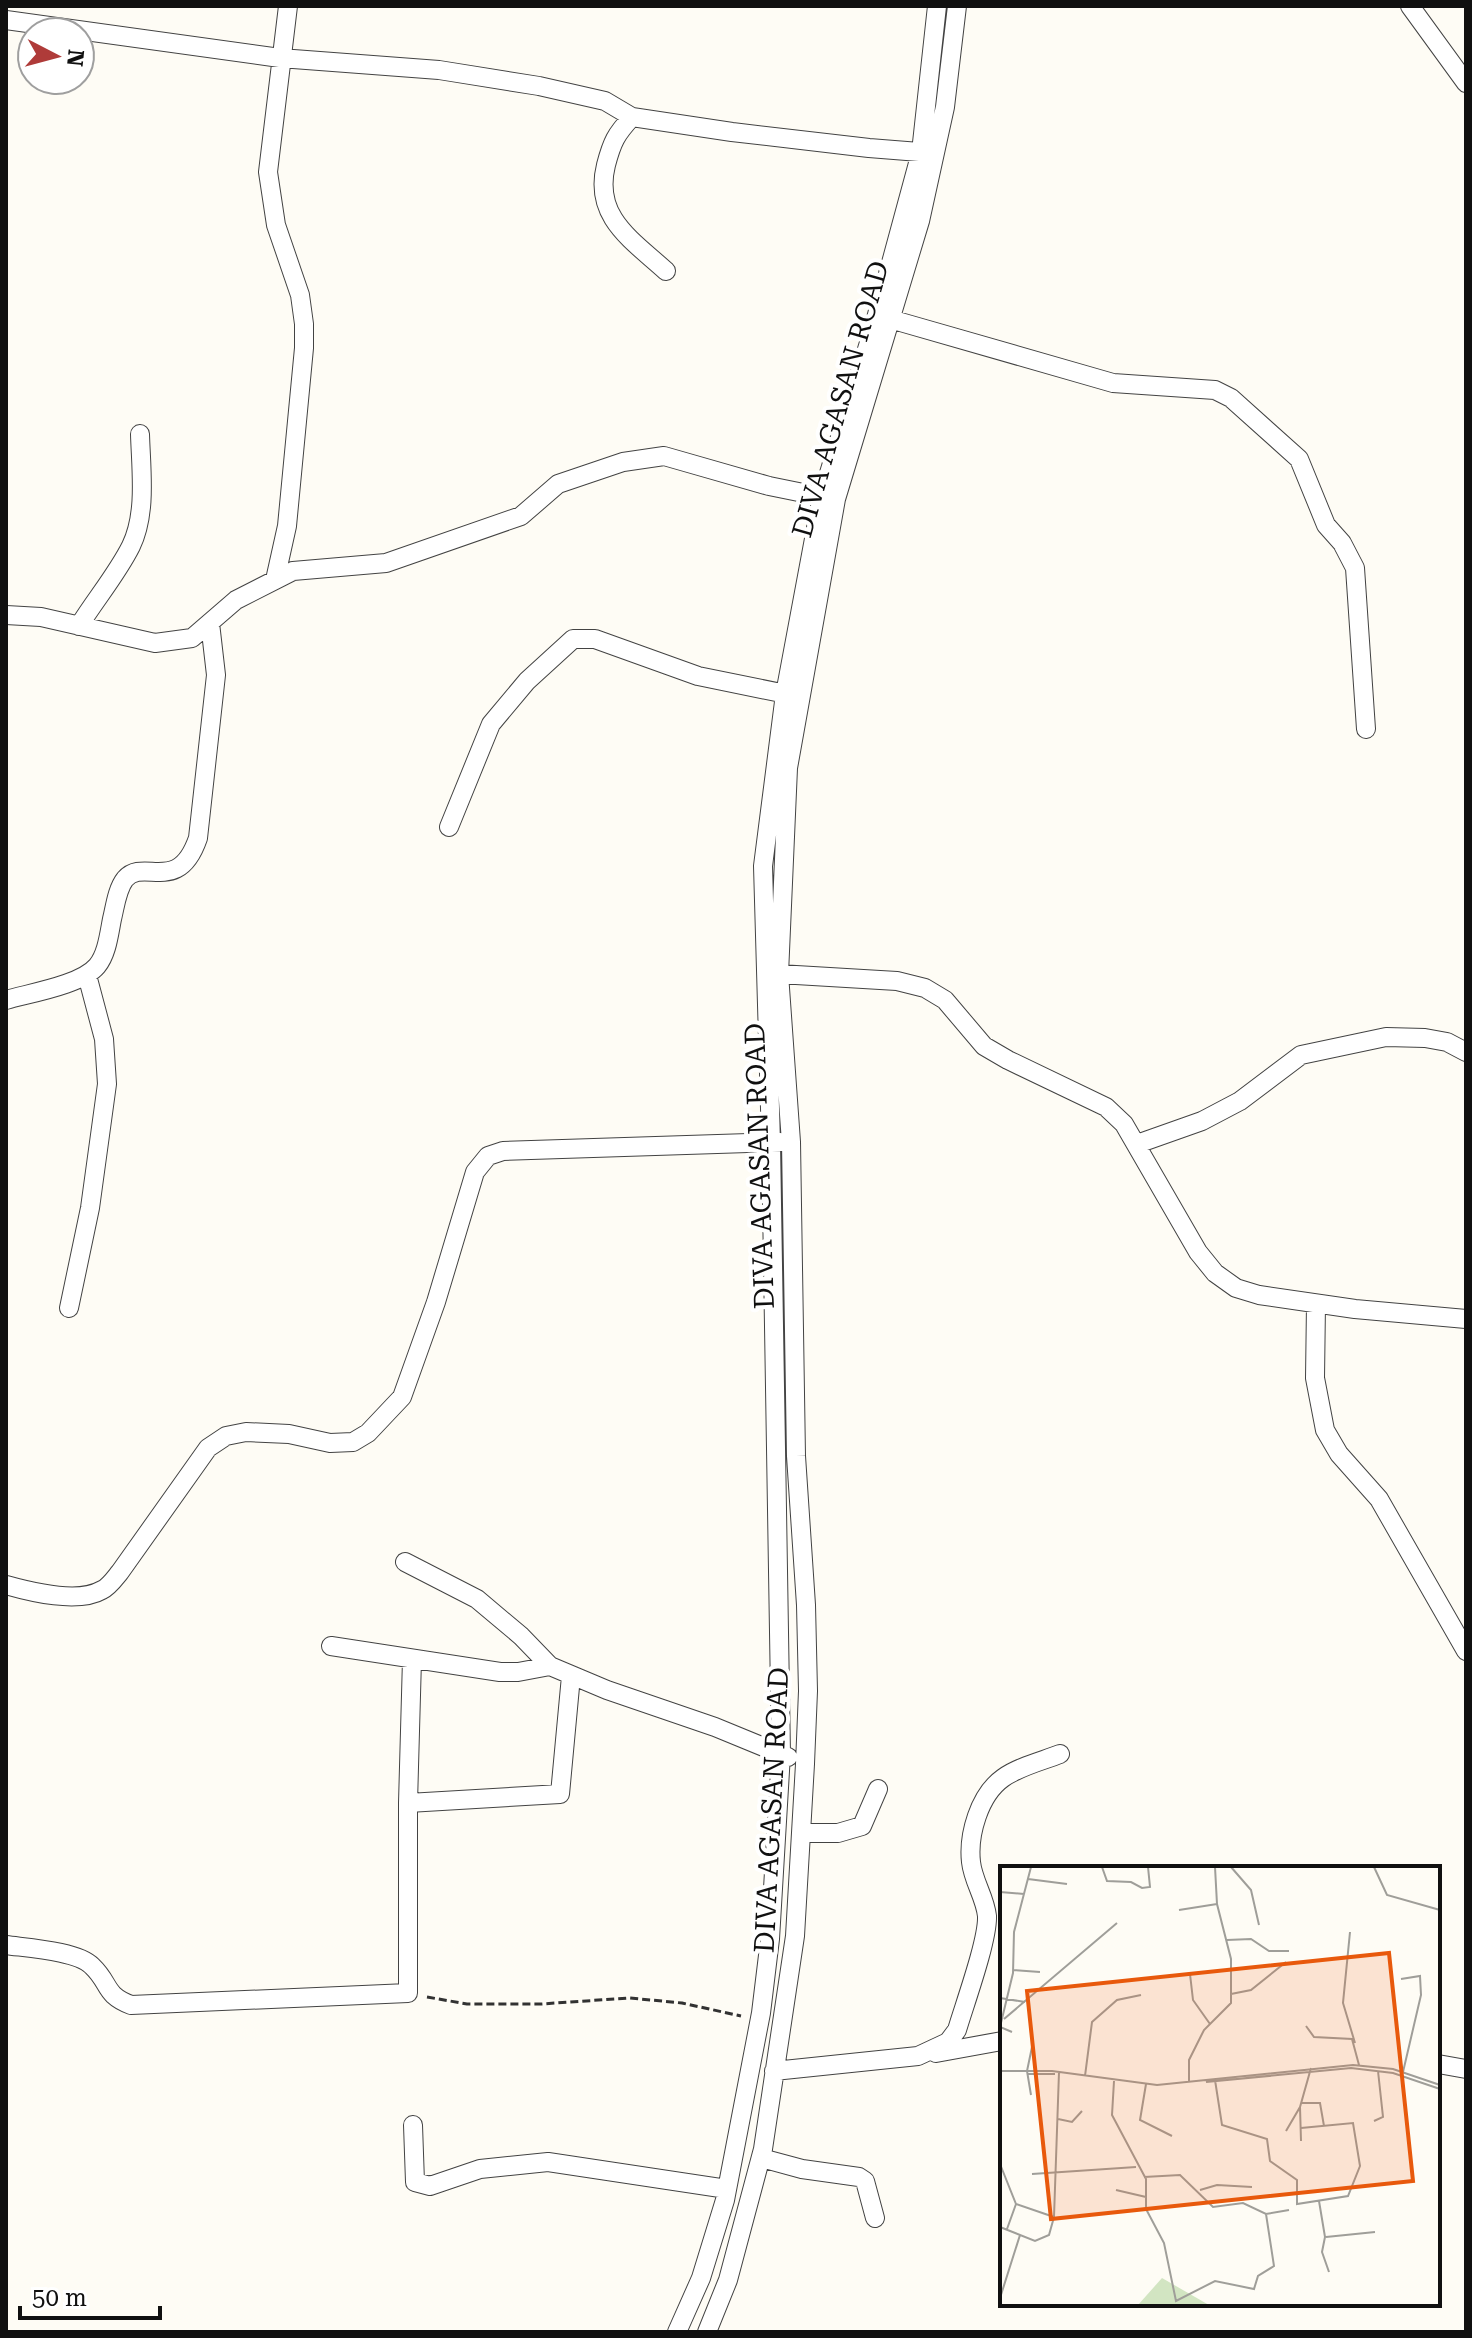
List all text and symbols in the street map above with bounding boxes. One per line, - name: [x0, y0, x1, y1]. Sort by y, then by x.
- north arrow: [16, 16, 96, 96]
- text: N: [62, 48, 89, 68]
- street label: DIVA AGASAN ROAD: [785, 257, 896, 541]
- street label: DIVA AGASAN ROAD: [738, 1022, 781, 1310]
- street label: DIVA AGASAN ROAD: [748, 1666, 795, 1954]
- inset map: [1000, 1866, 1440, 2306]
- scale bar: [20, 2270, 160, 2320]
- text: 50 m: [32, 2284, 87, 2312]

